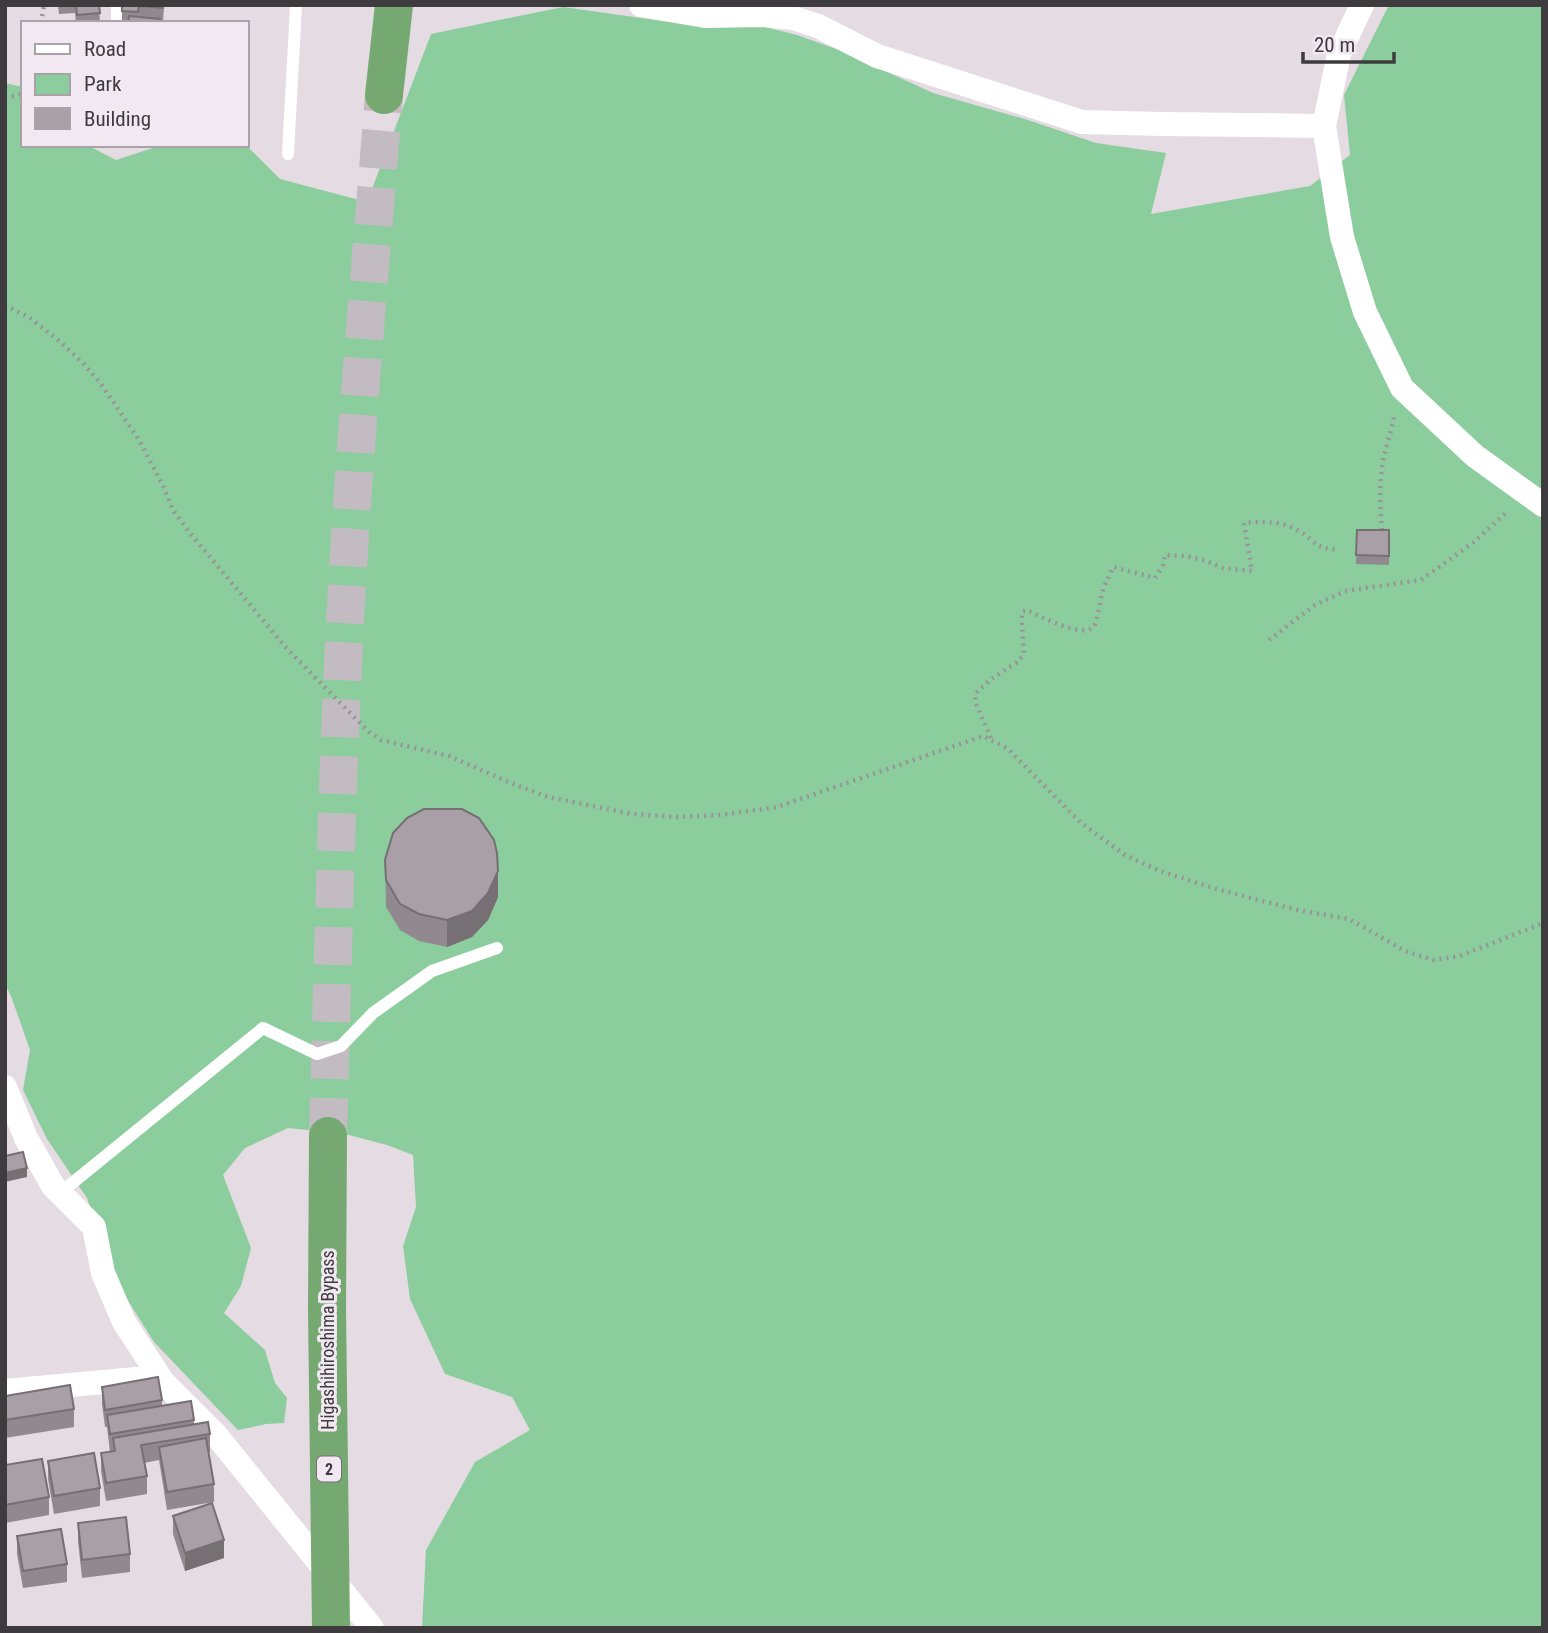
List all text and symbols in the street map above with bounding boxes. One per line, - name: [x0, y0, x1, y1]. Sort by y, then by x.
- legend: [21, 21, 248, 147]
- scale bar: [1303, 21, 1394, 65]
- text: 20 m: [1314, 33, 1355, 57]
- text: Road: [84, 37, 126, 61]
- text: Park: [84, 72, 122, 96]
- text: Building: [84, 107, 151, 131]
- street label: Higashihiroshima Bypass: [317, 1250, 338, 1430]
- road number: 2: [317, 1456, 341, 1482]

